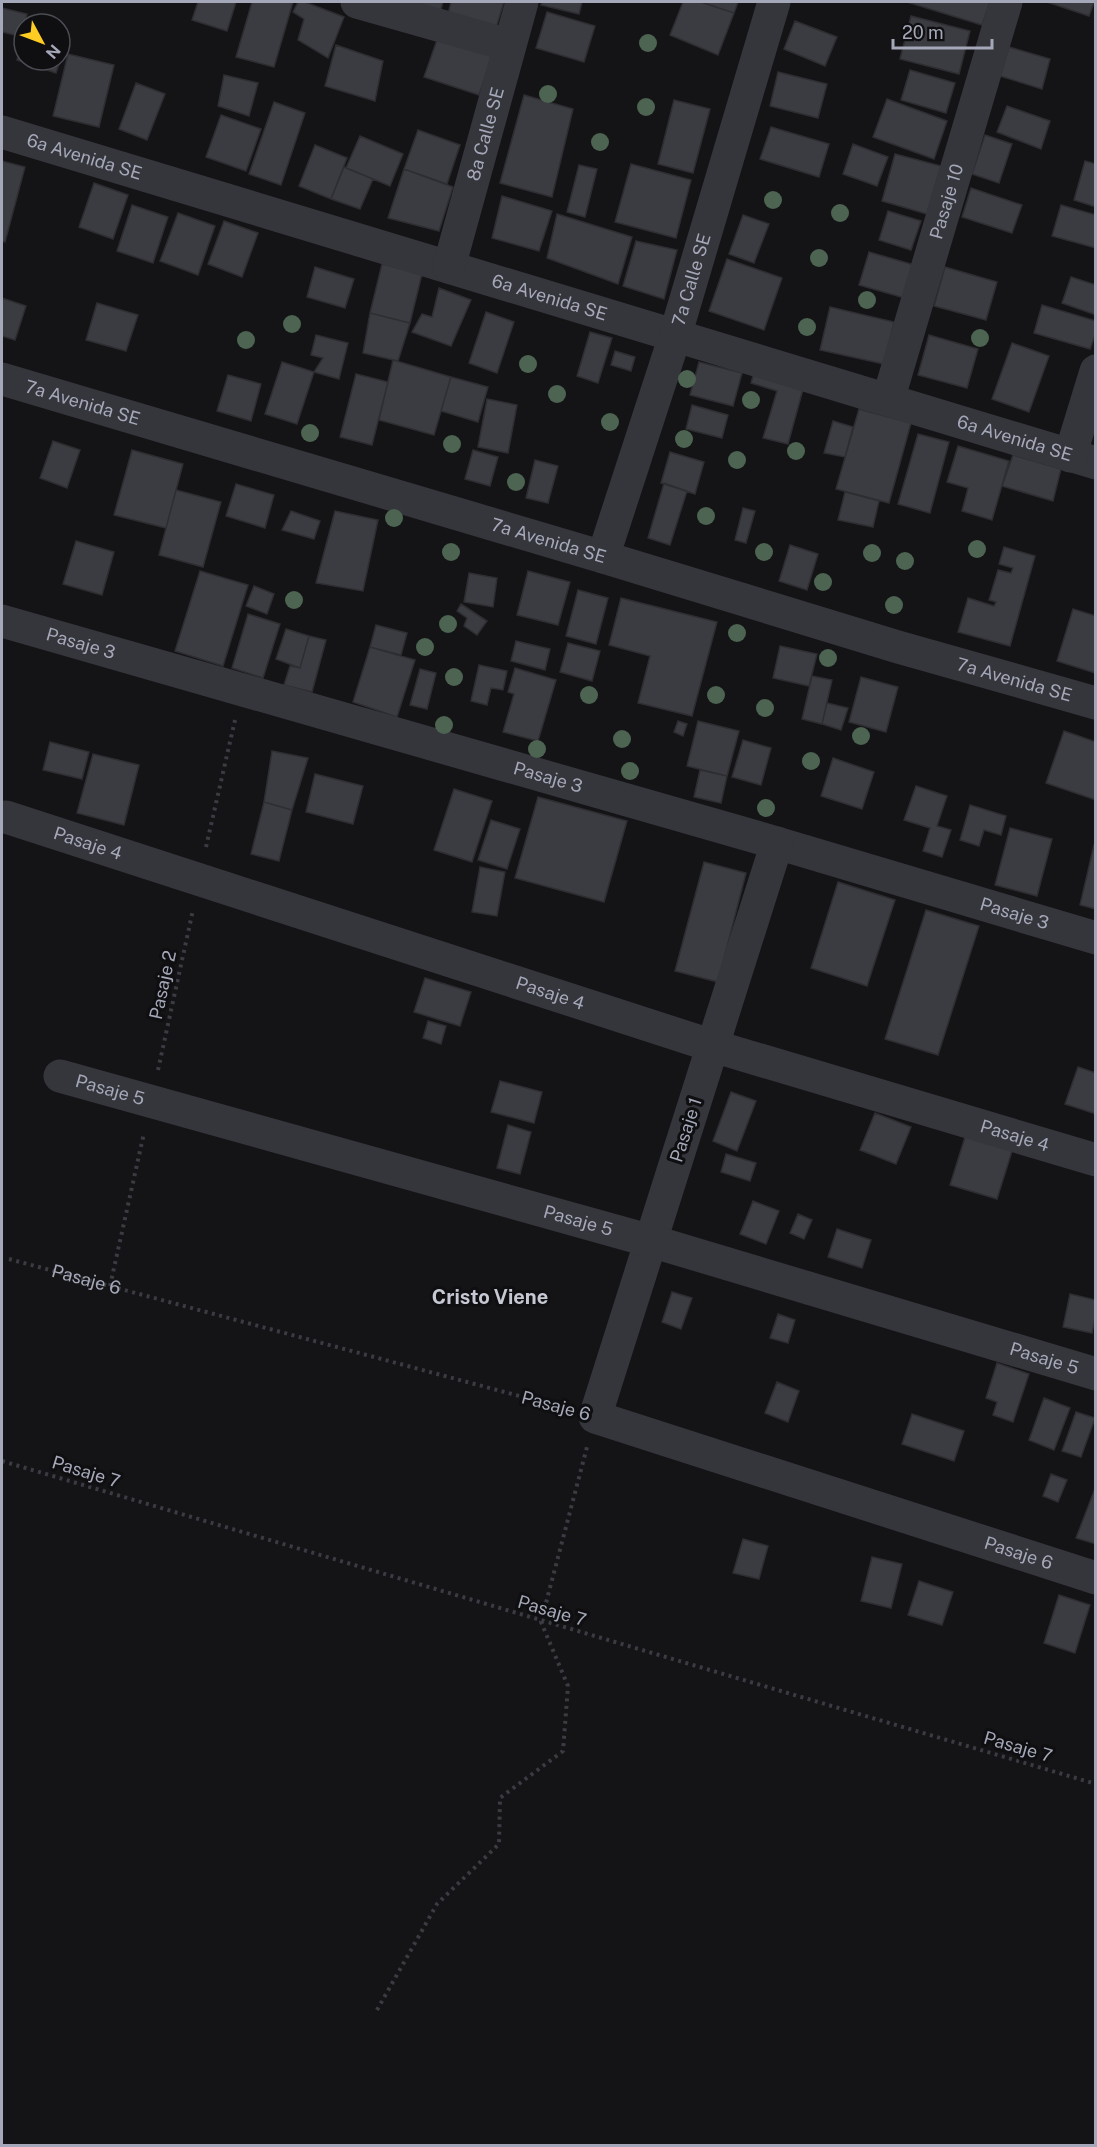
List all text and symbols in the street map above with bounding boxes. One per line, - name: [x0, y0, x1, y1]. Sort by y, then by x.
- north arrow: [12, 12, 72, 72]
- scale bar: [893, 12, 992, 50]
- text: 20 m: [902, 22, 944, 43]
- text: N: [42, 41, 64, 62]
- street label: 8a Calle SE: [462, 85, 508, 183]
- street label: 6a Avenida SE: [24, 129, 145, 184]
- street label: Pasaje 10: [925, 161, 967, 242]
- street label: 7a Calle SE: [668, 231, 715, 328]
- street label: 6a Avenida SE: [489, 270, 610, 325]
- street label: 7a Avenida SE: [23, 375, 143, 429]
- street label: 6a Avenida SE: [955, 411, 1075, 465]
- street label: 7a Avenida SE: [489, 513, 609, 567]
- street label: Pasaje 3: [44, 623, 118, 663]
- street label: 7a Avenida SE: [954, 653, 1075, 706]
- street label: Pasaje 3: [511, 757, 585, 797]
- street label: Pasaje 4: [51, 822, 125, 864]
- street label: Pasaje 3: [978, 893, 1052, 933]
- street label: Pasaje 2: [145, 948, 180, 1021]
- street label: Pasaje 4: [513, 972, 587, 1014]
- street label: Pasaje 5: [73, 1070, 147, 1109]
- street label: Pasaje 1: [665, 1095, 706, 1165]
- street label: Pasaje 4: [978, 1115, 1052, 1156]
- street label: Pasaje 5: [541, 1201, 615, 1240]
- street label: Pasaje 6: [50, 1260, 123, 1299]
- district label: Cristo Viene: [432, 1285, 548, 1309]
- street label: Pasaje 5: [1007, 1338, 1081, 1378]
- street label: Pasaje 6: [519, 1386, 593, 1425]
- street label: Pasaje 7: [49, 1451, 123, 1492]
- street label: Pasaje 6: [982, 1532, 1056, 1573]
- street label: Pasaje 7: [515, 1591, 589, 1630]
- street label: Pasaje 7: [981, 1727, 1055, 1766]

